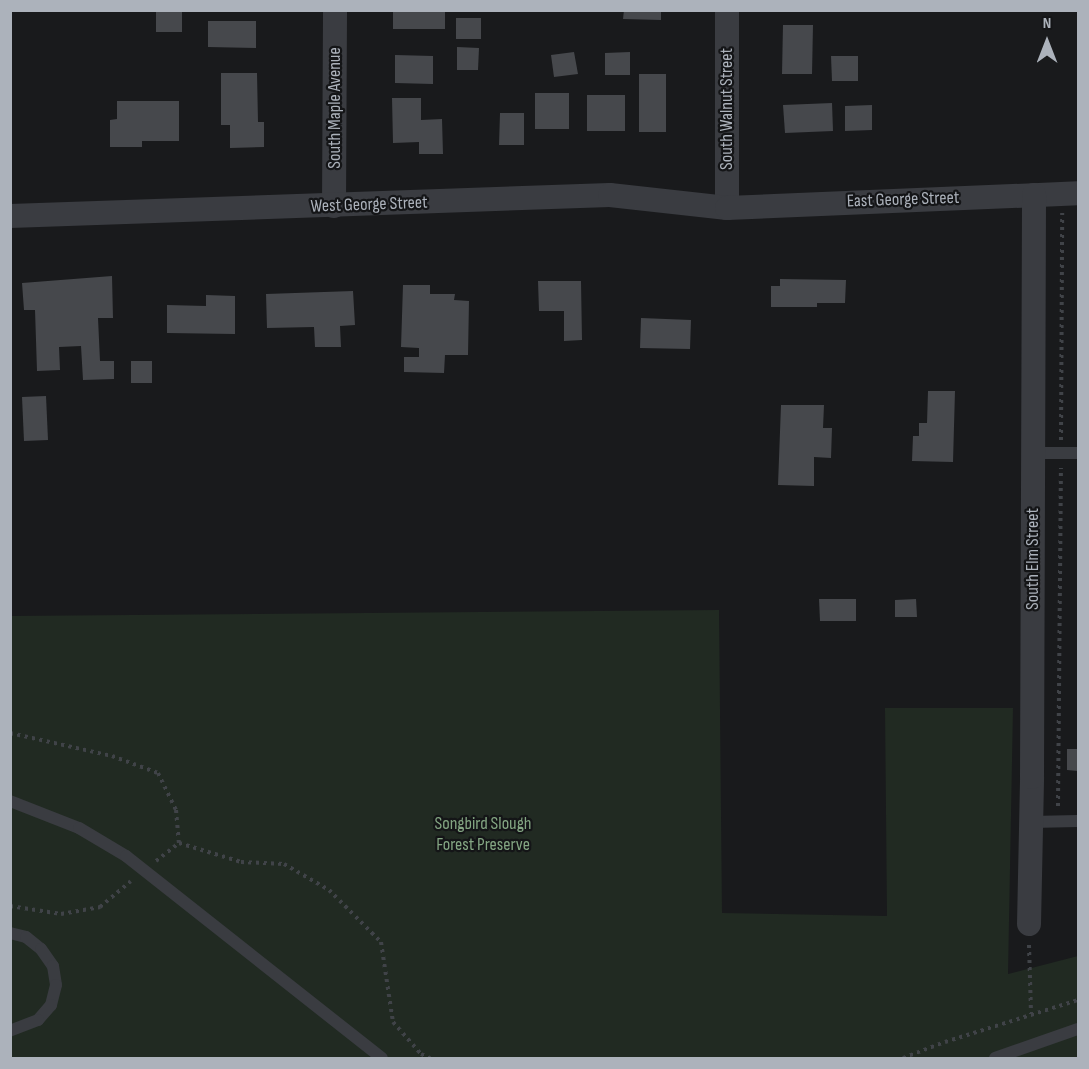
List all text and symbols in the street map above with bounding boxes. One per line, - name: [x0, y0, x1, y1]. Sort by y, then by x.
- north arrow: [1017, 12, 1077, 72]
- text: N: [1043, 14, 1051, 33]
- street label: South Maple Avenue: [324, 47, 346, 169]
- street label: South Walnut Street: [716, 48, 738, 170]
- street label: East George Street: [846, 187, 960, 213]
- street label: West George Street: [310, 192, 428, 218]
- street label: South Elm Street: [1022, 508, 1044, 610]
- park label: Songbird Slough Forest Preserve: [434, 814, 532, 856]

